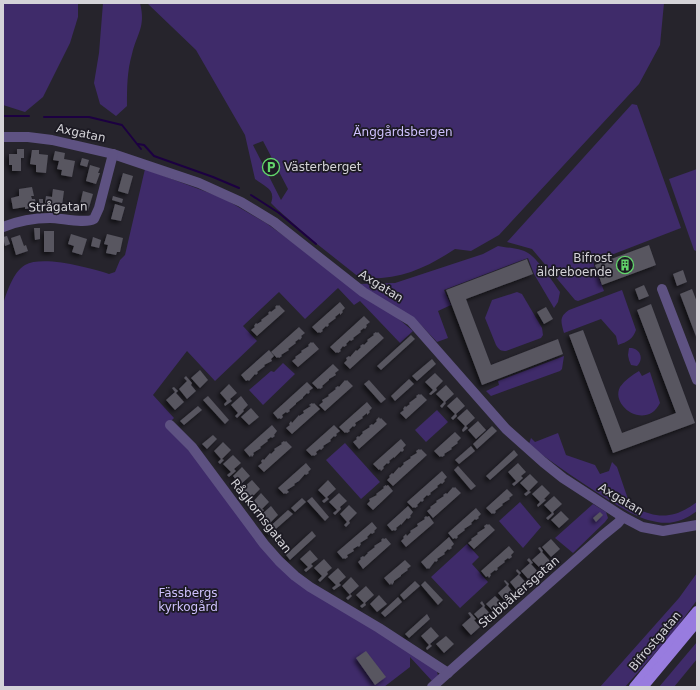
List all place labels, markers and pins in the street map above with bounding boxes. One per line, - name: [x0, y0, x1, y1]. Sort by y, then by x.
- parking icon: Västerberget: [261, 157, 281, 177]
- place label: Västerberget: [284, 160, 362, 174]
- place label: Bifrost äldreboende: [537, 251, 612, 279]
- building icon: Bifrost äldreboende: [615, 255, 635, 275]

